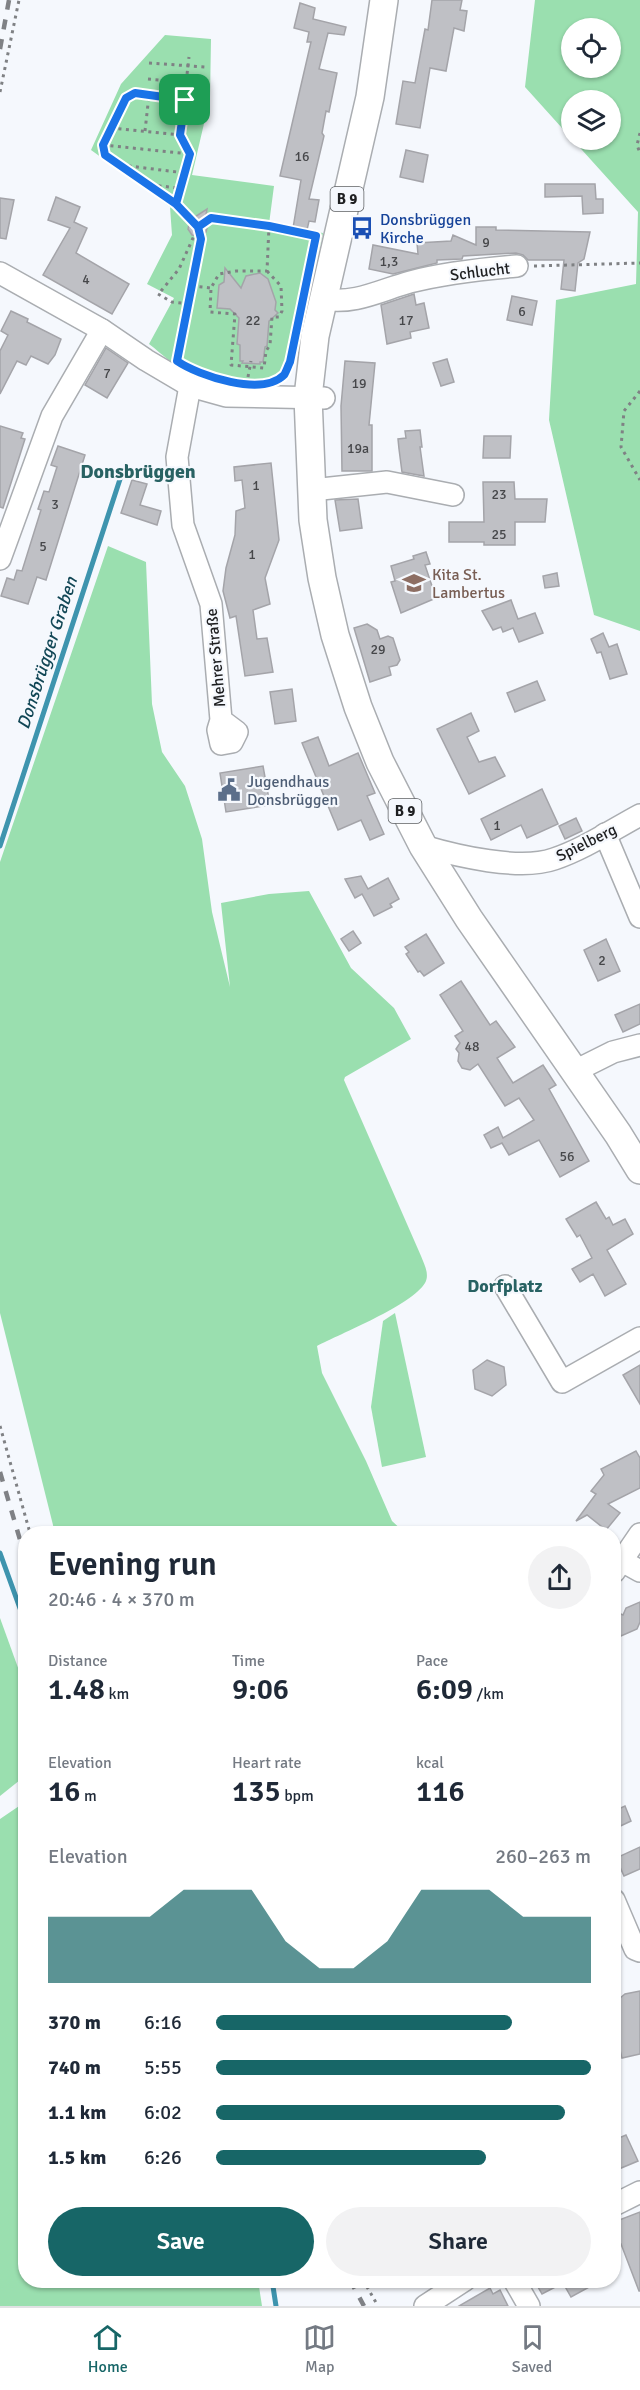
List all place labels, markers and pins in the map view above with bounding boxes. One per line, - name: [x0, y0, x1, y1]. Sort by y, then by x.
- pin: [159, 74, 210, 125]
- place label: Donsbrüggen Kirche: [380, 210, 471, 248]
- bus stop icon: Donsbrüggen Kirche: [349, 215, 375, 241]
- place label: Kita St. Lambertus: [432, 565, 505, 603]
- school or university icon: Kita St. Lambertus: [401, 570, 427, 596]
- place label: Jugendhaus Donsbrüggen: [247, 772, 338, 810]
- public building icon: Jugendhaus Donsbrüggen: [216, 777, 242, 803]

